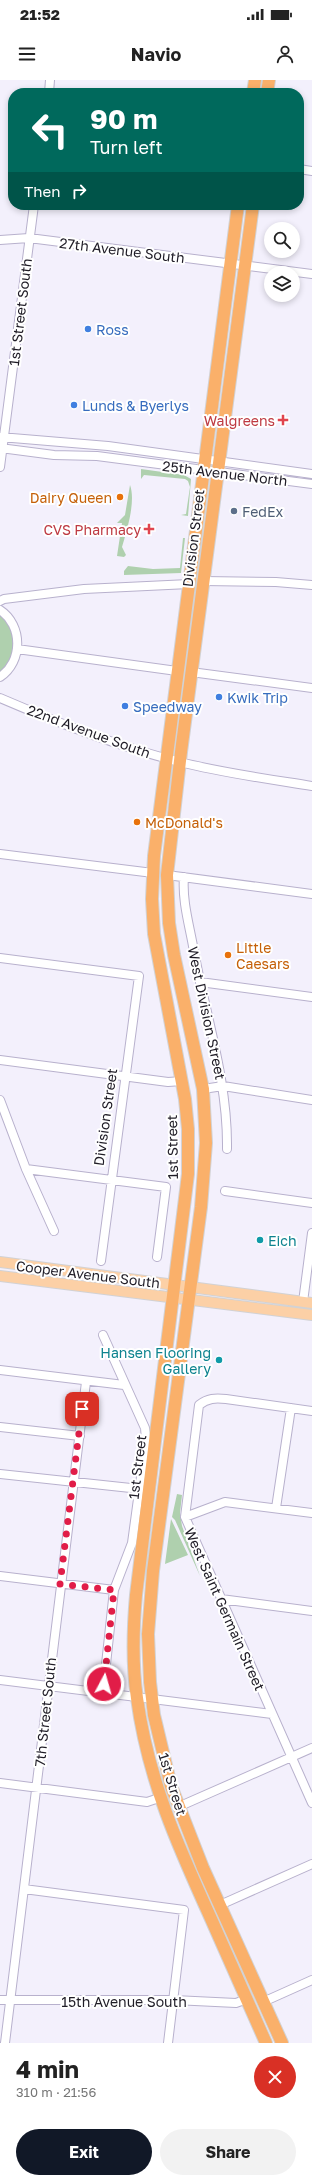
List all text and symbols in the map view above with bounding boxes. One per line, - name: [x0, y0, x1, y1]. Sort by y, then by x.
- text: 21:52: [20, 5, 60, 23]
- icon: menu: [16, 43, 38, 65]
- text: Navio: [131, 43, 181, 65]
- icon: person: [274, 43, 296, 65]
- text: 90 m: [90, 102, 157, 135]
- icon: left: [24, 104, 76, 156]
- text: Turn left: [90, 136, 163, 158]
- icon: right: [68, 180, 90, 202]
- text: Then: [24, 182, 60, 200]
- map controls: [264, 222, 300, 302]
- button: search: [264, 222, 300, 258]
- street label: 27th Avenue South: [58, 234, 186, 266]
- street label: 1st Street South: [5, 257, 35, 367]
- button: layers: [264, 266, 300, 302]
- place label: Ross: [96, 321, 129, 338]
- marker: Ross: [83, 324, 93, 334]
- place label: Lunds & Byerlys: [82, 397, 189, 414]
- marker: Lunds & Byerlys: [69, 400, 79, 410]
- place label: Walgreens: [204, 412, 275, 429]
- marker: Walgreens: [278, 415, 288, 425]
- street label: 25th Avenue North: [161, 457, 289, 489]
- street label: Division Street: [179, 488, 207, 588]
- place label: Dairy Queen: [30, 489, 112, 506]
- marker: Dairy Queen: [115, 492, 125, 502]
- place label: FedEx: [242, 503, 283, 520]
- marker: FedEx: [229, 506, 239, 516]
- place label: CVS Pharmacy: [43, 521, 141, 538]
- marker: CVS Pharmacy: [144, 524, 154, 534]
- place label: Kwik Trip: [227, 689, 288, 706]
- marker: Kwik Trip: [214, 692, 224, 702]
- place label: Speedway: [133, 698, 202, 715]
- street label: 22nd Avenue South: [25, 701, 153, 761]
- marker: Speedway: [120, 701, 130, 711]
- place label: McDonald's: [145, 814, 223, 831]
- marker: McDonald's: [132, 817, 142, 827]
- place label: Little Caesars: [236, 939, 290, 972]
- street label: West Division Street: [185, 945, 229, 1081]
- marker: Little Caesars: [223, 950, 233, 960]
- street label: Division Street: [90, 1067, 120, 1167]
- street label: 1st Street: [163, 1114, 181, 1180]
- place label: Eich: [268, 1232, 297, 1249]
- marker: Eich: [255, 1235, 265, 1245]
- street label: Cooper Avenue South: [15, 1257, 161, 1291]
- place label: Hansen Flooring Gallery: [100, 1344, 211, 1377]
- marker: Hansen Flooring Gallery: [214, 1355, 224, 1365]
- pin: [65, 1392, 99, 1426]
- icon: arrive: [71, 1398, 93, 1420]
- street label: 1st Street: [125, 1434, 149, 1500]
- street label: West Saint Germain Street: [181, 1525, 269, 1693]
- street label: 7th Street South: [31, 1656, 59, 1768]
- position arrow: [83, 1663, 125, 1705]
- street label: 1st Street: [155, 1751, 191, 1817]
- street label: 15th Avenue South: [61, 1993, 187, 2010]
- text: 4 min: [16, 2054, 79, 2083]
- button: close: [254, 2056, 296, 2098]
- text: 310 m · 21:56: [16, 2084, 96, 2100]
- button: Exit: [16, 2129, 152, 2175]
- button: Share: [160, 2129, 296, 2175]

